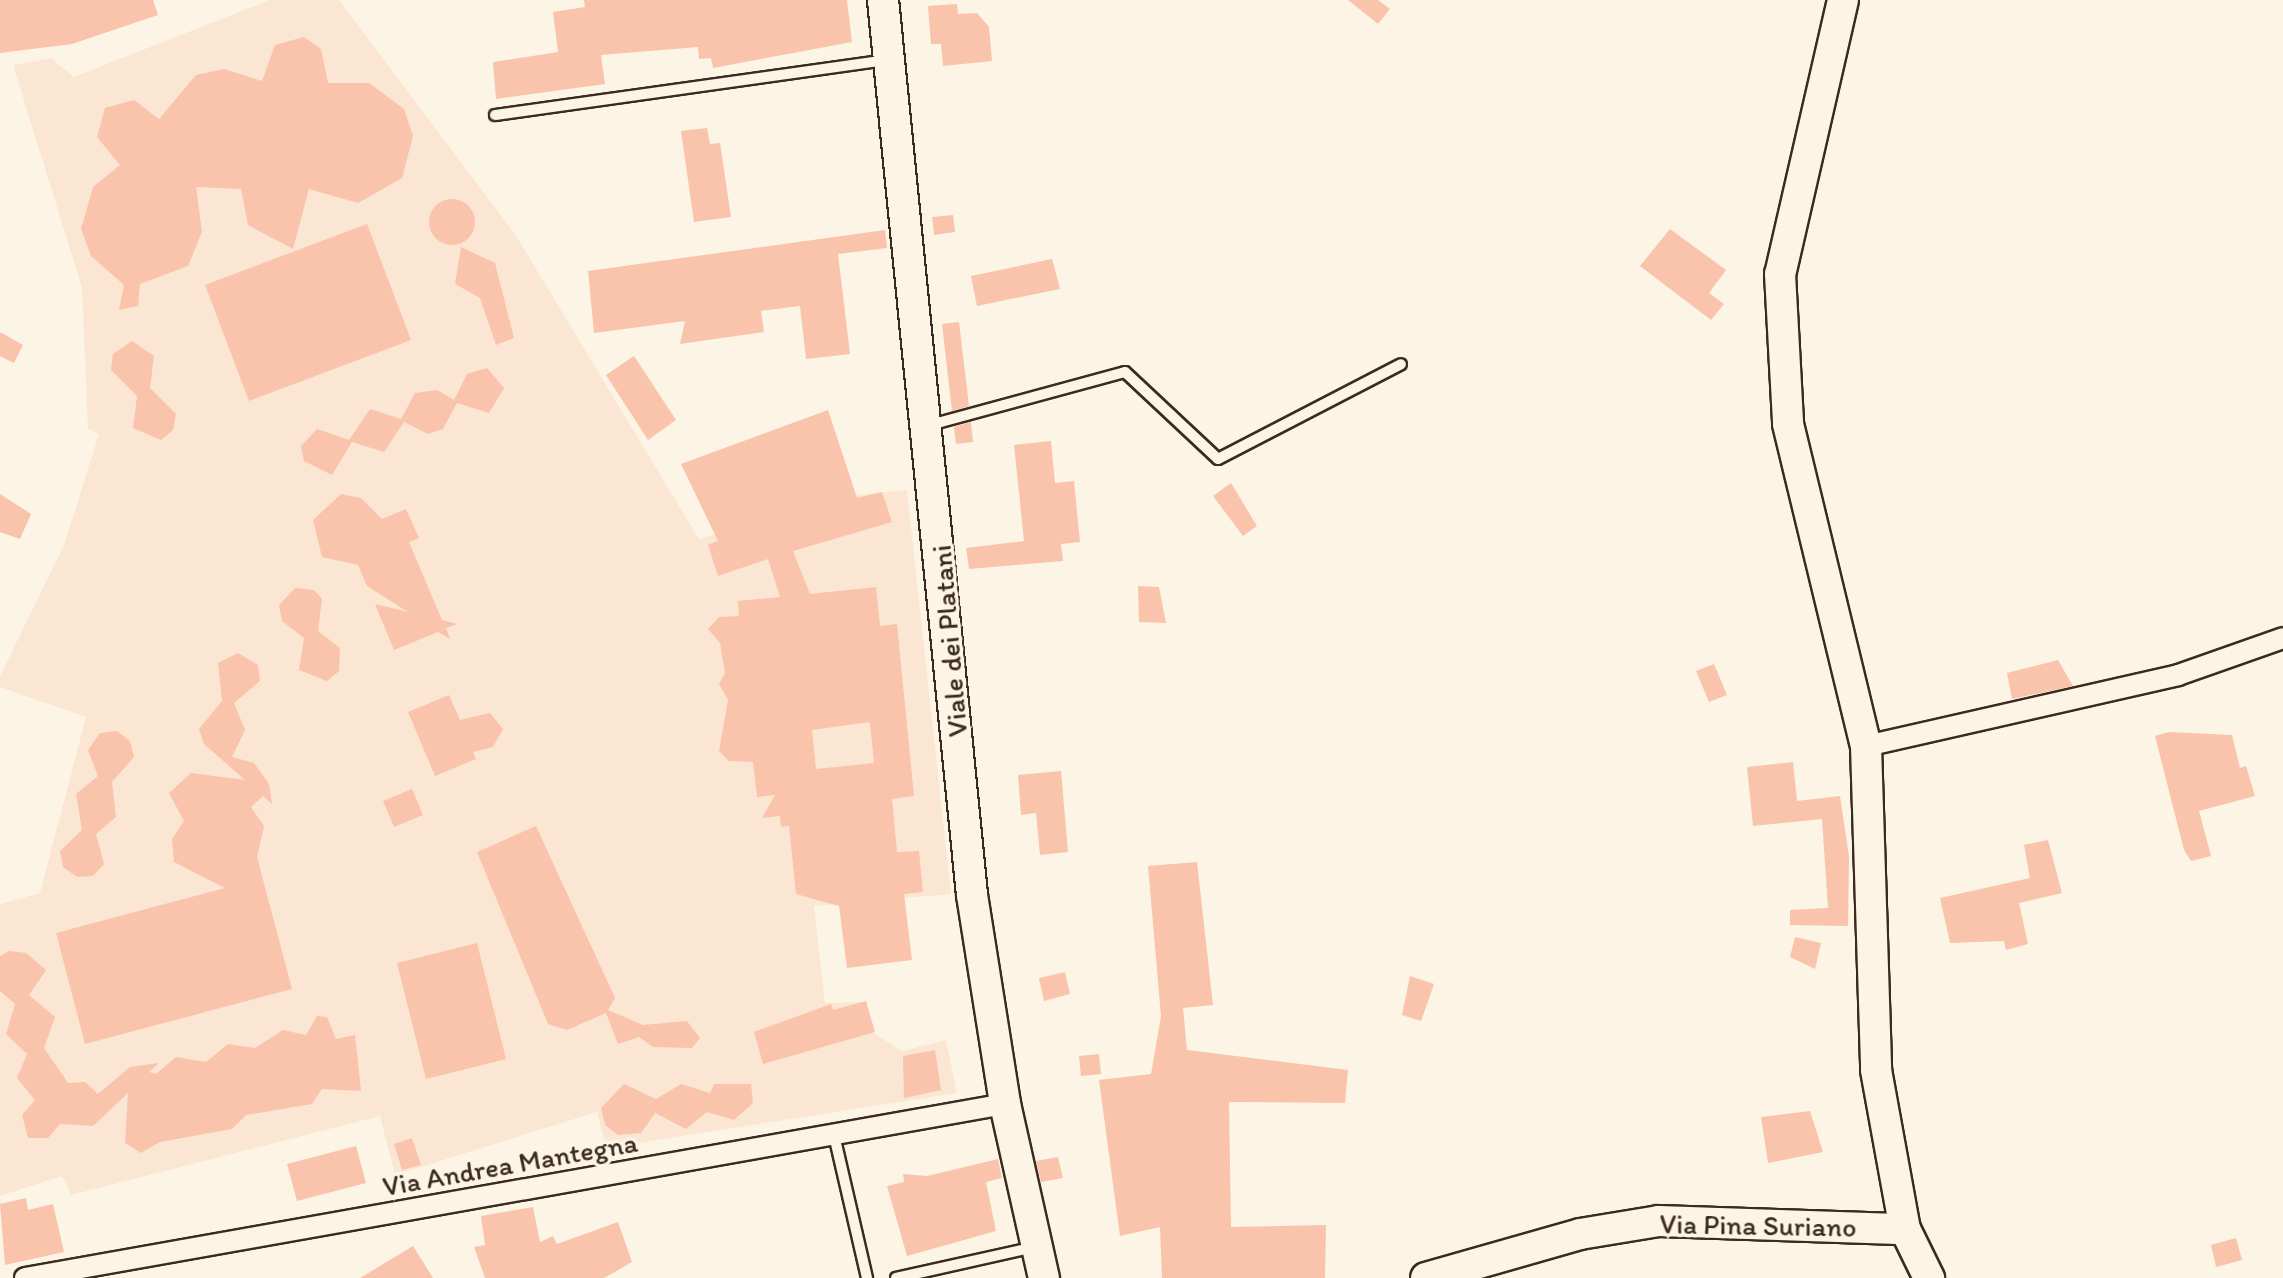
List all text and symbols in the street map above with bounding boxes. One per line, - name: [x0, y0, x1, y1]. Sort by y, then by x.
- street label: Viale dei Platani: [924, 543, 974, 739]
- street label: Via Andrea Mantegna: [380, 1125, 640, 1203]
- street label: Via Pina Suriano: [1660, 1206, 1856, 1244]

